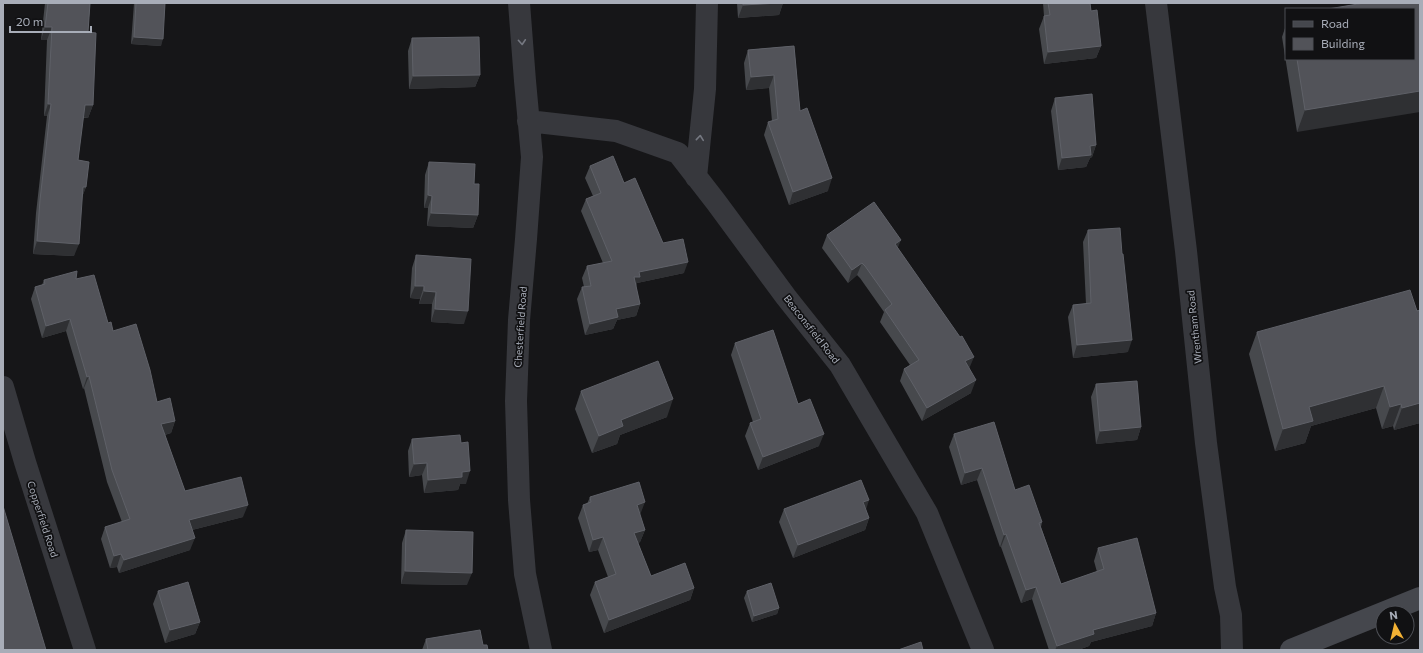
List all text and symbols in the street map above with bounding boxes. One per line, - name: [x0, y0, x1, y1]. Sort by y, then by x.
- scale bar: [10, 8, 91, 34]
- legend: [1285, 8, 1415, 60]
- text: 20 m: [16, 14, 43, 28]
- text: Road: [1321, 16, 1349, 30]
- text: Building: [1321, 36, 1365, 50]
- one-way arrow: [517, 39, 526, 45]
- one-way arrow: [696, 135, 705, 141]
- street label: Chesterfield Road: [511, 286, 529, 368]
- street label: Wrentham Road: [1184, 290, 1204, 364]
- street label: Beaconsfield Road: [782, 292, 843, 366]
- street label: Copperfield Road: [25, 479, 61, 559]
- north arrow: [1375, 605, 1415, 645]
- text: N: [1389, 608, 1399, 622]

